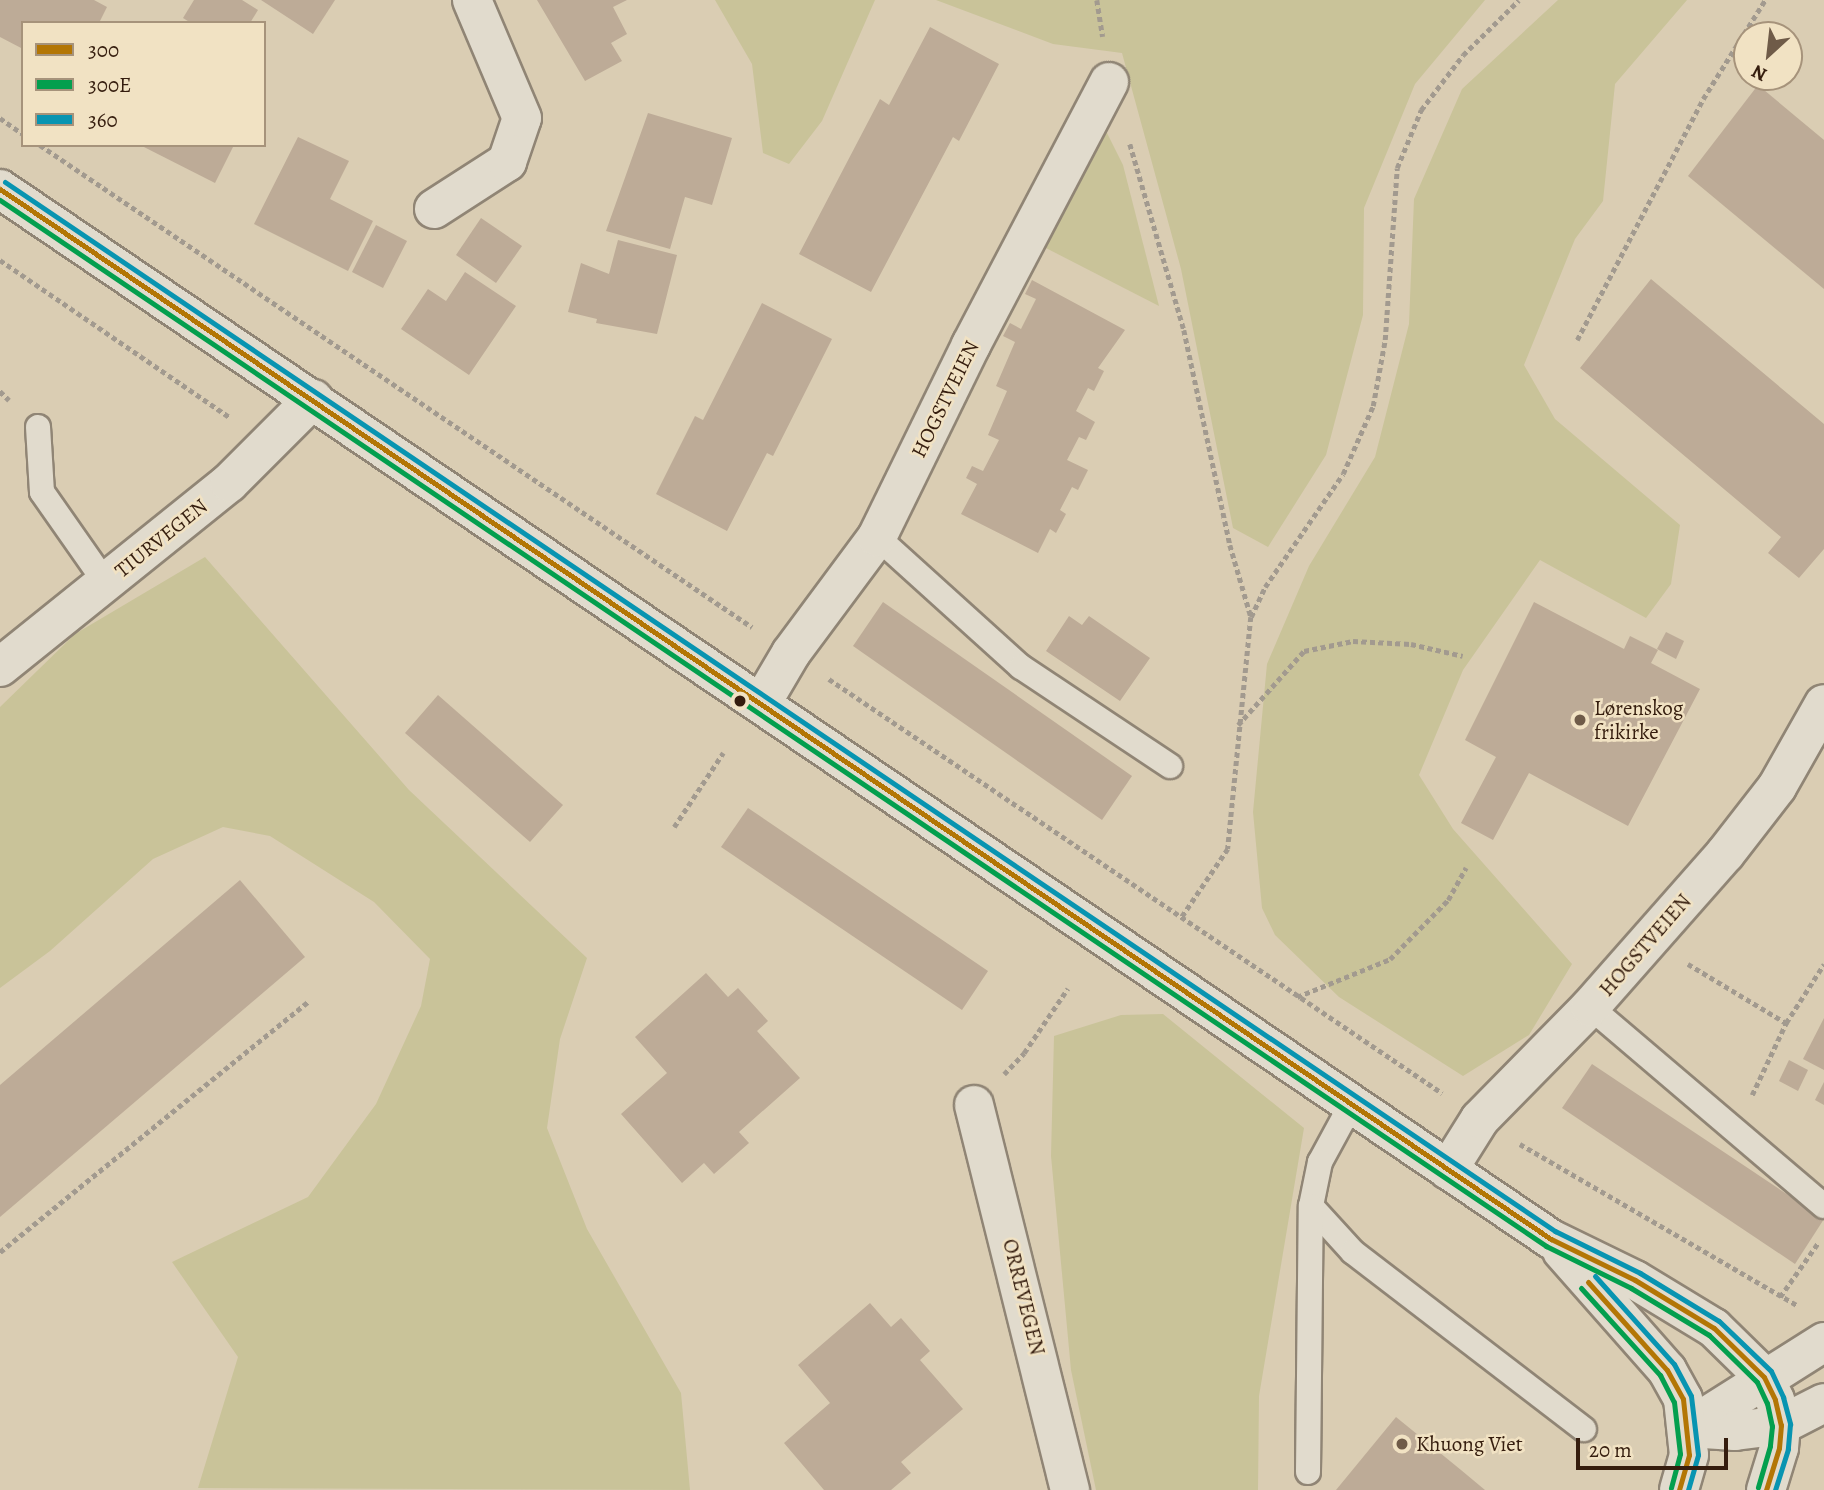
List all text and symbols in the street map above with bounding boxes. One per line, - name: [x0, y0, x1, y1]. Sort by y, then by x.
- legend: [21, 21, 266, 147]
- north arrow: [1733, 21, 1803, 91]
- text: 300: [88, 36, 119, 64]
- text: N: [1747, 58, 1771, 88]
- text: 300E: [88, 71, 132, 99]
- text: 360: [88, 106, 118, 134]
- street label: HOGSTVEIEN: [906, 336, 984, 462]
- street label: TIURVEGEN: [110, 493, 212, 583]
- unlabelled marker: [733, 694, 747, 708]
- place label: Lørenskog frikirke: [1594, 695, 1683, 745]
- marker: Lørenskog frikirke: [1572, 712, 1588, 728]
- street label: HOGSTVEIEN: [1594, 889, 1696, 1001]
- street label: ORREVEGEN: [997, 1236, 1051, 1358]
- scale bar: [1579, 1424, 1731, 1468]
- place label: Khuong Viet: [1416, 1431, 1523, 1457]
- marker: Khuong Viet: [1394, 1436, 1410, 1452]
- text: 20 m: [1589, 1436, 1632, 1464]

